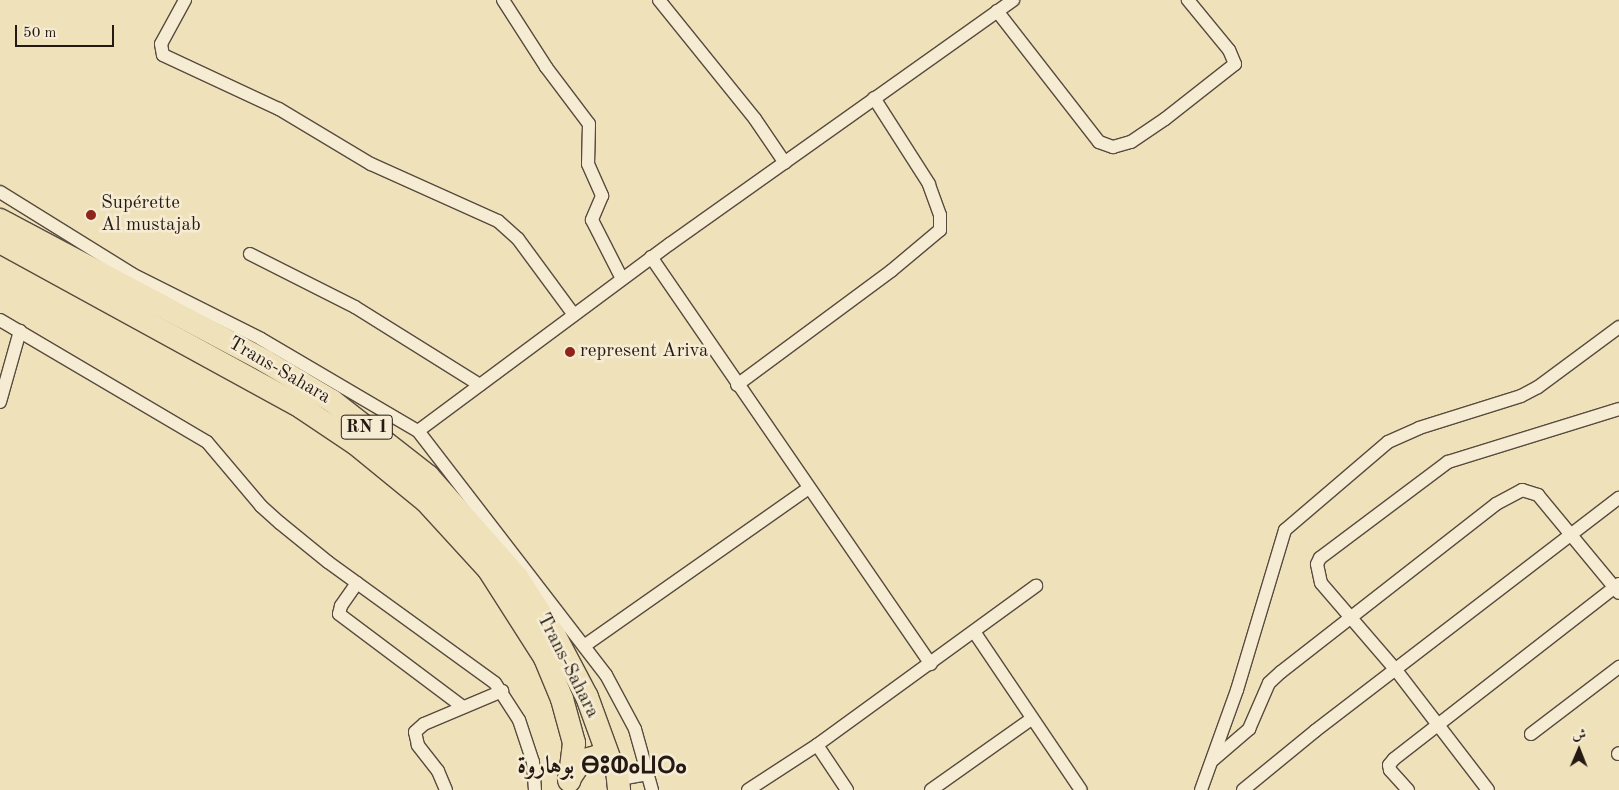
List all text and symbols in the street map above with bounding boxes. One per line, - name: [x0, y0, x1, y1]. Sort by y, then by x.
- scale bar: [18, 15, 116, 47]
- text: 50 m: [23, 26, 57, 41]
- place label: Supérette Al mustajab: [101, 193, 201, 237]
- marker: Supérette Al mustajab: [85, 209, 97, 221]
- street label: Trans-Sahara: [224, 333, 334, 409]
- place label: represent Ariva: [580, 341, 708, 363]
- marker: represent Ariva: [564, 346, 576, 358]
- road number: RN 1: [341, 412, 393, 442]
- street label: Trans-Sahara: [531, 610, 603, 722]
- north arrow: [1554, 725, 1604, 775]
- text: ش: [1572, 728, 1586, 742]
- district label: بوهاروة ⴱⵓⵀⴰⵡⵔⴰ: [517, 754, 687, 782]

